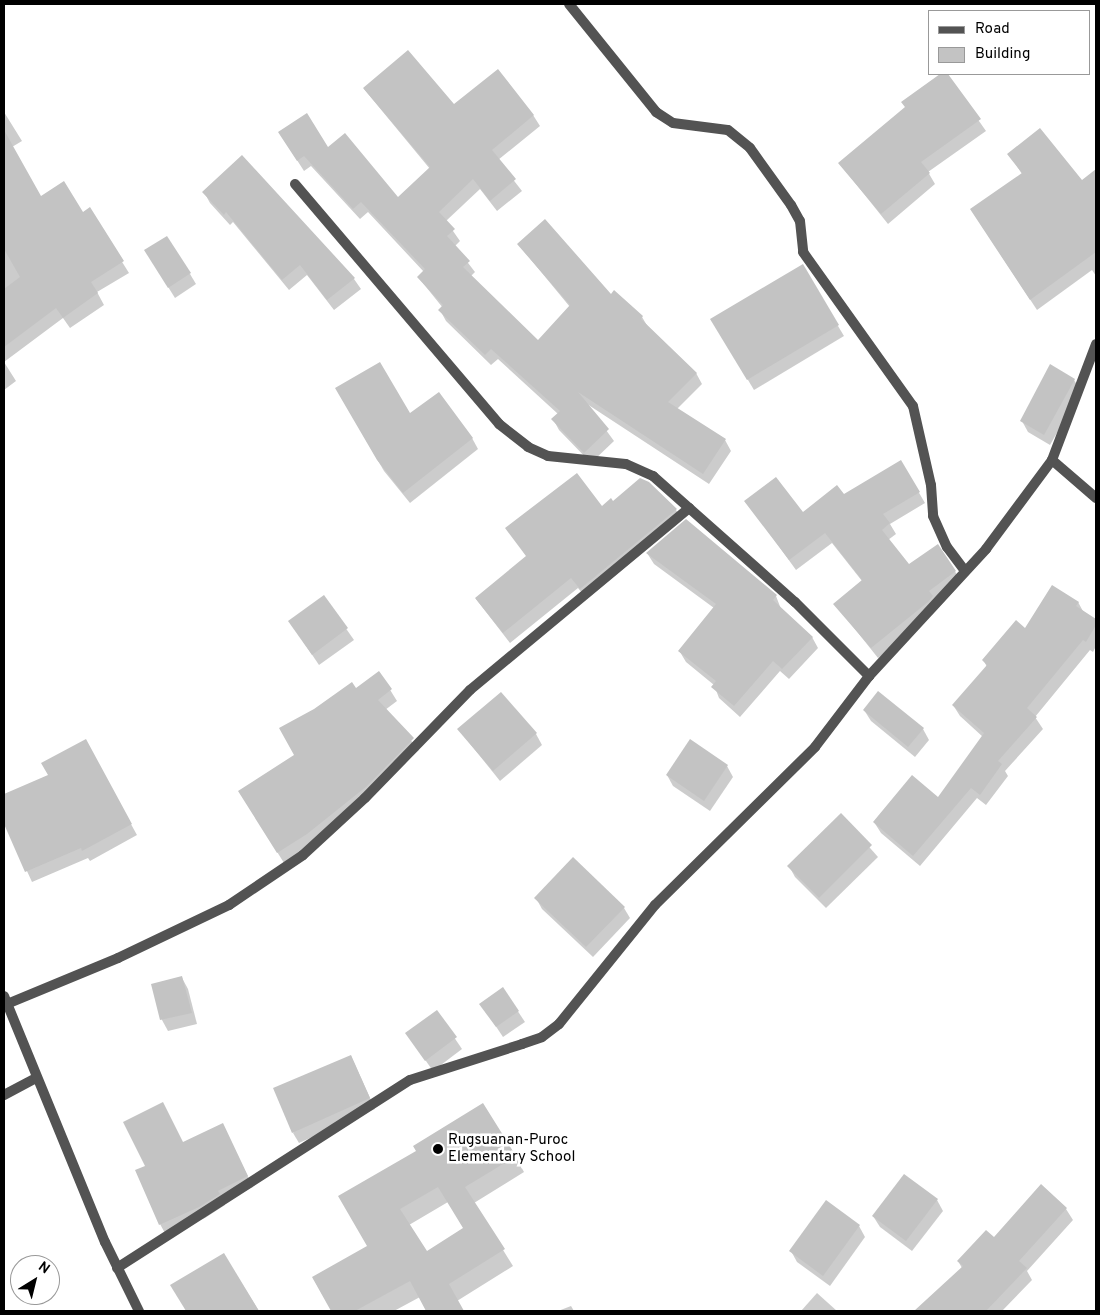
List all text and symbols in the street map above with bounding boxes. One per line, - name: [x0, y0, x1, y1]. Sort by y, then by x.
- legend: [928, 10, 1090, 75]
- text: Road: [975, 20, 1010, 39]
- text: Building: [975, 45, 1030, 64]
- place label: Rugsuanan-Puroc Elementary School: [448, 1131, 575, 1166]
- marker: Rugsuanan-Puroc Elementary School: [432, 1143, 444, 1155]
- north arrow: [10, 1255, 60, 1305]
- text: N: [34, 1258, 53, 1278]

